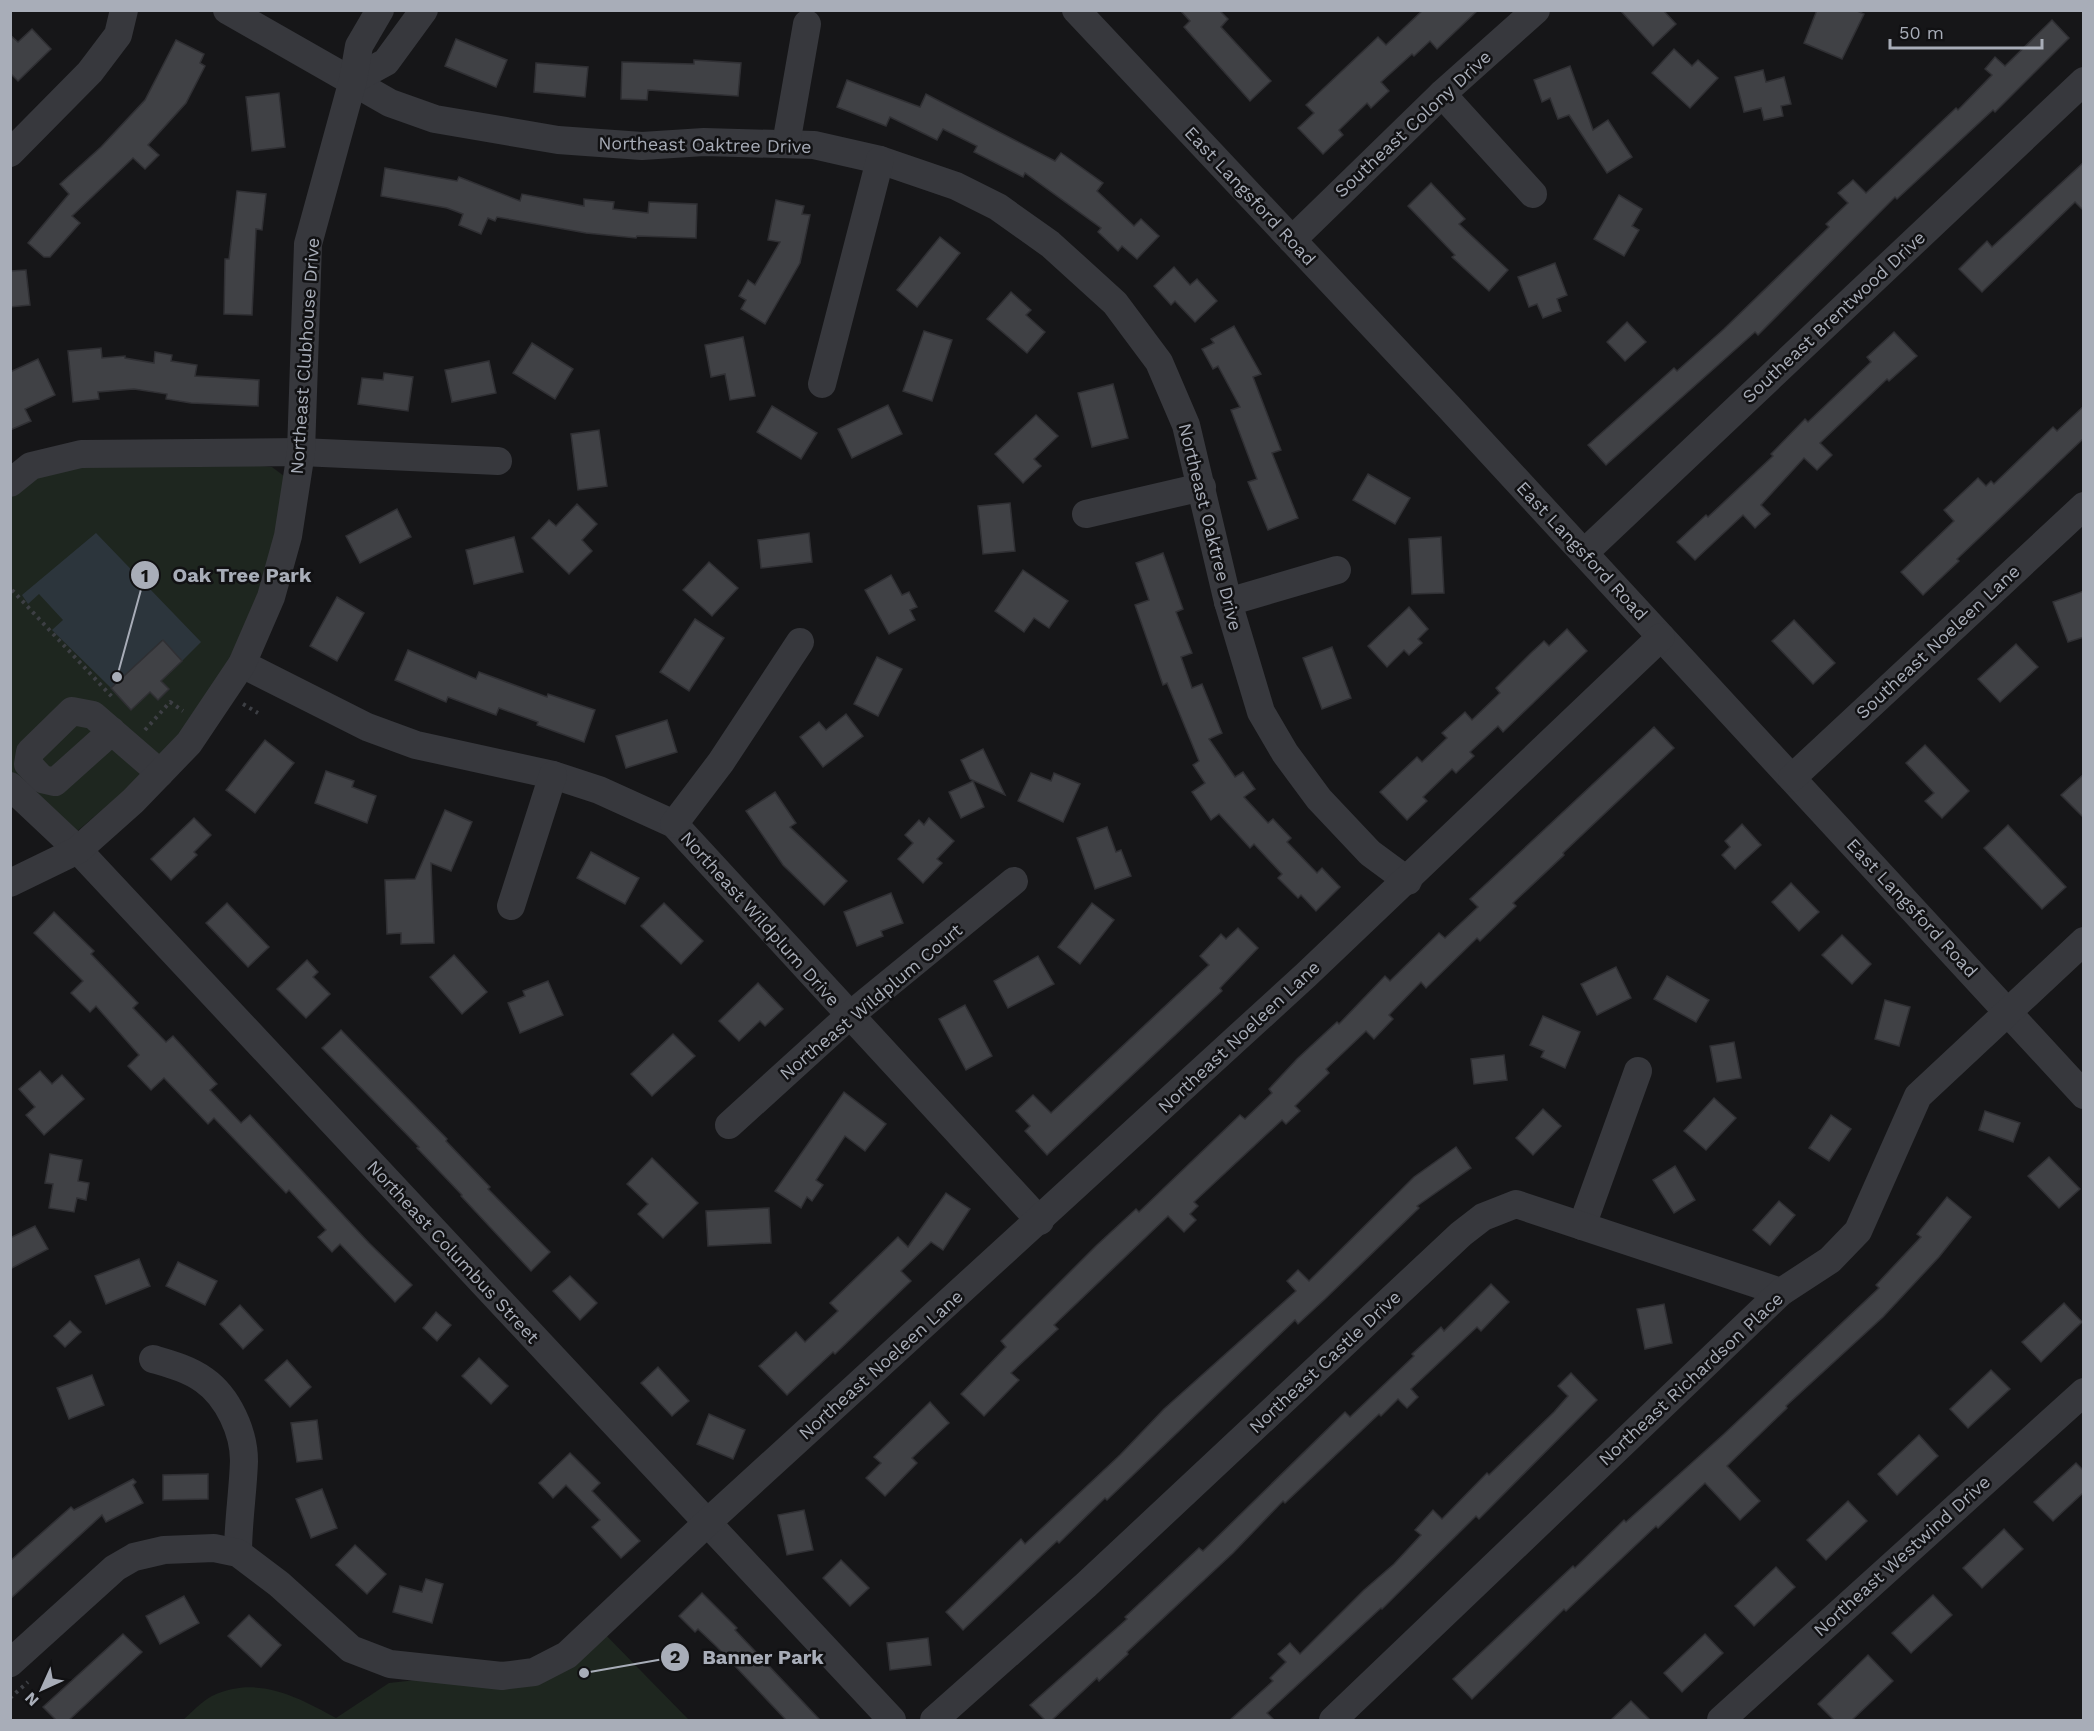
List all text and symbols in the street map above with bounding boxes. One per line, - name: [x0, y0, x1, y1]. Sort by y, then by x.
- scale bar: [1890, 12, 2042, 50]
- text: 50 m: [1899, 22, 1944, 43]
- street label: Southeast Colony Drive: [1330, 46, 1495, 202]
- street label: East Langsford Road: [1181, 122, 1320, 269]
- street label: Northeast Oaktree Drive: [598, 132, 812, 157]
- street label: Southeast Brentwood Drive: [1738, 226, 1929, 407]
- street label: Northeast Clubhouse Drive: [286, 237, 323, 475]
- street label: Northeast Oaktree Drive: [1175, 421, 1246, 633]
- street label: East Langsford Road: [1513, 477, 1652, 624]
- callout: Oak Tree Park: [130, 556, 324, 594]
- street label: Southeast Noeleen Lane: [1851, 560, 2024, 723]
- text: Oak Tree Park: [173, 563, 312, 587]
- text: 1: [141, 565, 149, 586]
- street label: Northeast Wildplum Drive: [676, 827, 844, 1010]
- street label: East Langsford Road: [1843, 834, 1982, 981]
- street label: Northeast Wildplum Court: [775, 919, 966, 1084]
- street label: Northeast Noeleen Lane: [1153, 956, 1324, 1117]
- street label: Northeast Columbus Street: [363, 1156, 544, 1348]
- street label: Northeast Noeleen Lane: [794, 1285, 967, 1444]
- street label: Northeast Castle Drive: [1245, 1286, 1405, 1437]
- street label: Northeast Richardson Place: [1594, 1288, 1787, 1470]
- street label: Northeast Westwind Drive: [1809, 1471, 1994, 1640]
- callout: Banner Park: [660, 1638, 836, 1676]
- text: Banner Park: [702, 1645, 824, 1669]
- text: 2: [670, 1646, 680, 1667]
- north arrow: [12, 1659, 72, 1719]
- text: N: [21, 1688, 43, 1710]

